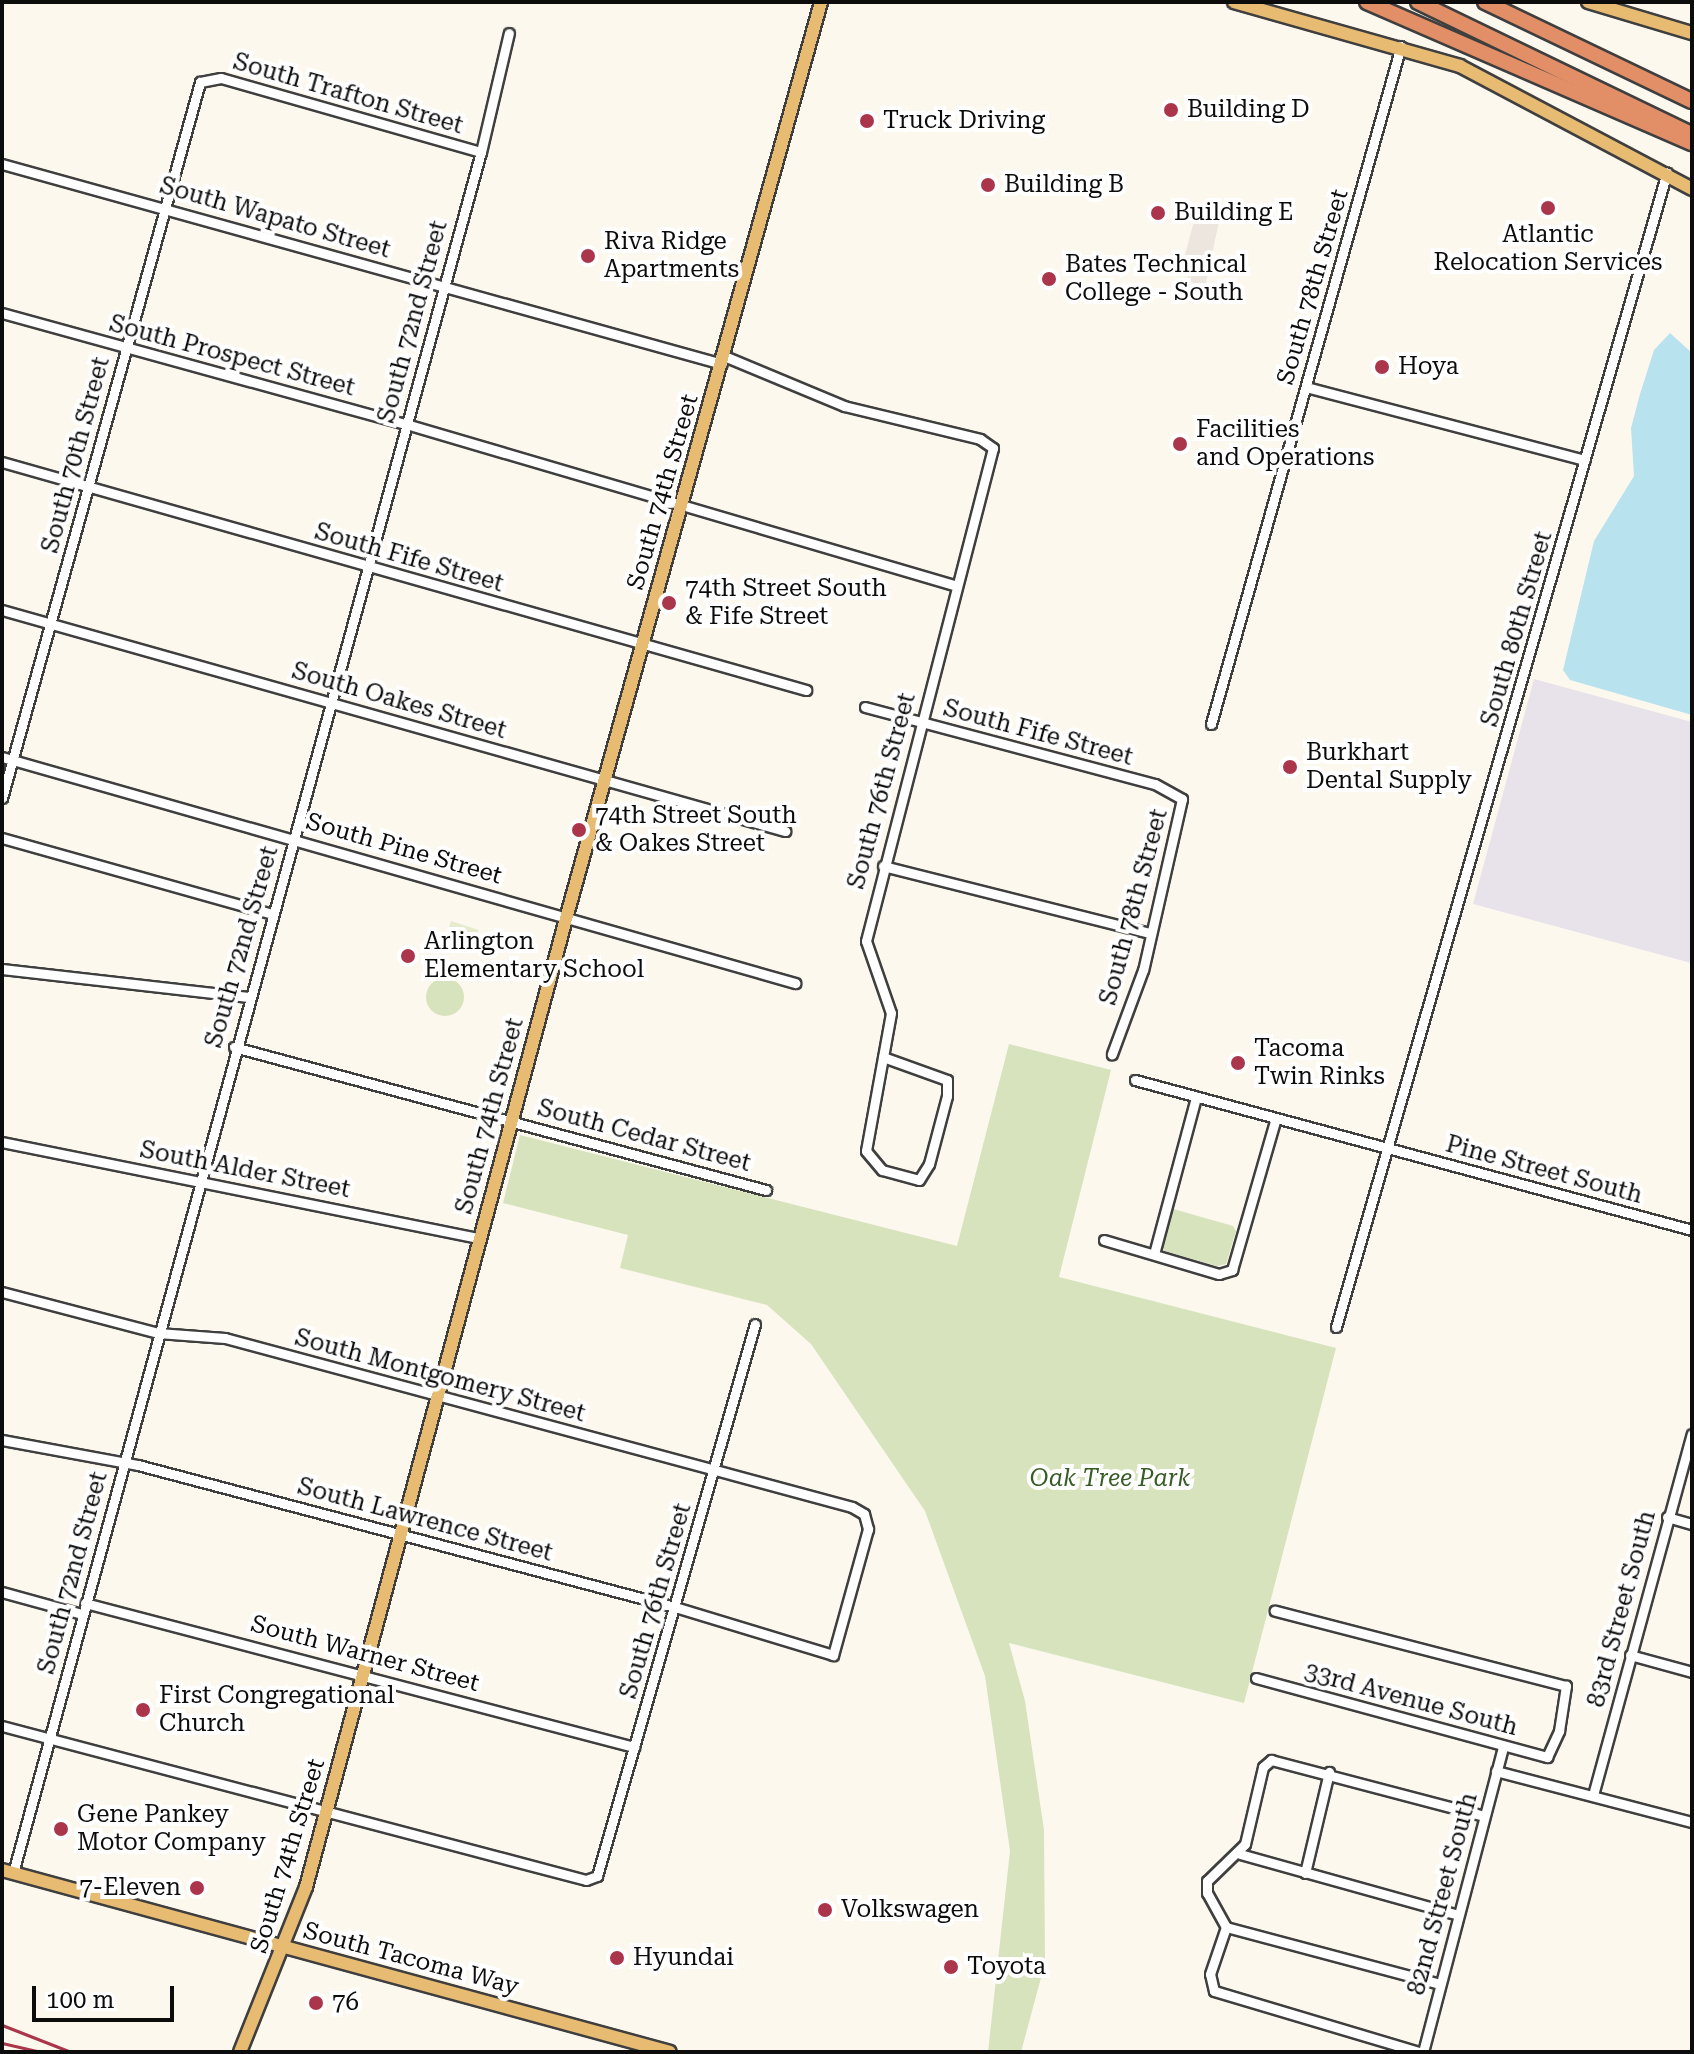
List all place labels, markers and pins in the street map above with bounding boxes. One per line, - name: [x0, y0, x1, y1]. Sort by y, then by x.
- place label: Building D: [1187, 96, 1310, 124]
- marker: Building D: [1162, 101, 1180, 119]
- place label: Truck Driving: [883, 107, 1045, 135]
- marker: Truck Driving: [858, 112, 876, 130]
- place label: Building B: [1004, 171, 1124, 199]
- marker: Building B: [979, 176, 997, 194]
- place label: Building E: [1174, 199, 1293, 227]
- marker: Atlantic Relocation Services: [1539, 199, 1557, 217]
- marker: Building E: [1149, 204, 1167, 222]
- place label: Atlantic Relocation Services: [1434, 221, 1662, 277]
- place label: Riva Ridge Apartments: [604, 228, 739, 284]
- marker: Riva Ridge Apartments: [579, 247, 597, 265]
- place label: Bates Technical College - South: [1065, 251, 1247, 307]
- marker: Bates Technical College - South: [1040, 270, 1058, 288]
- place label: Hoya: [1398, 353, 1459, 381]
- marker: Hoya: [1373, 358, 1391, 376]
- place label: Facilities and Operations: [1196, 416, 1374, 472]
- marker: Facilities and Operations: [1171, 435, 1189, 453]
- place label: 74th Street South & Fife Street: [685, 575, 887, 631]
- marker: 74th Street South & Fife Street: [660, 594, 678, 612]
- place label: Burkhart Dental Supply: [1306, 739, 1472, 795]
- marker: Burkhart Dental Supply: [1281, 758, 1299, 776]
- place label: 74th Street South & Oakes Street: [595, 802, 797, 858]
- marker: 74th Street South & Oakes Street: [570, 821, 588, 839]
- place label: Arlington Elementary School: [424, 928, 644, 984]
- marker: Arlington Elementary School: [399, 947, 417, 965]
- place label: Tacoma Twin Rinks: [1254, 1035, 1385, 1091]
- marker: Tacoma Twin Rinks: [1229, 1054, 1247, 1072]
- place label: First Congregational Church: [159, 1682, 394, 1738]
- marker: First Congregational Church: [134, 1701, 152, 1719]
- place label: Gene Pankey Motor Company: [77, 1801, 266, 1857]
- marker: Gene Pankey Motor Company: [52, 1820, 70, 1838]
- place label: 7-Eleven: [79, 1874, 181, 1902]
- marker: 7-Eleven: [188, 1879, 206, 1897]
- place label: Volkswagen: [841, 1896, 979, 1924]
- marker: Volkswagen: [816, 1901, 834, 1919]
- place label: Hyundai: [633, 1944, 734, 1972]
- marker: Hyundai: [608, 1949, 626, 1967]
- place label: Toyota: [967, 1953, 1046, 1981]
- marker: Toyota: [942, 1958, 960, 1976]
- place label: 76: [332, 1989, 359, 2017]
- marker: 76: [307, 1994, 325, 2012]

